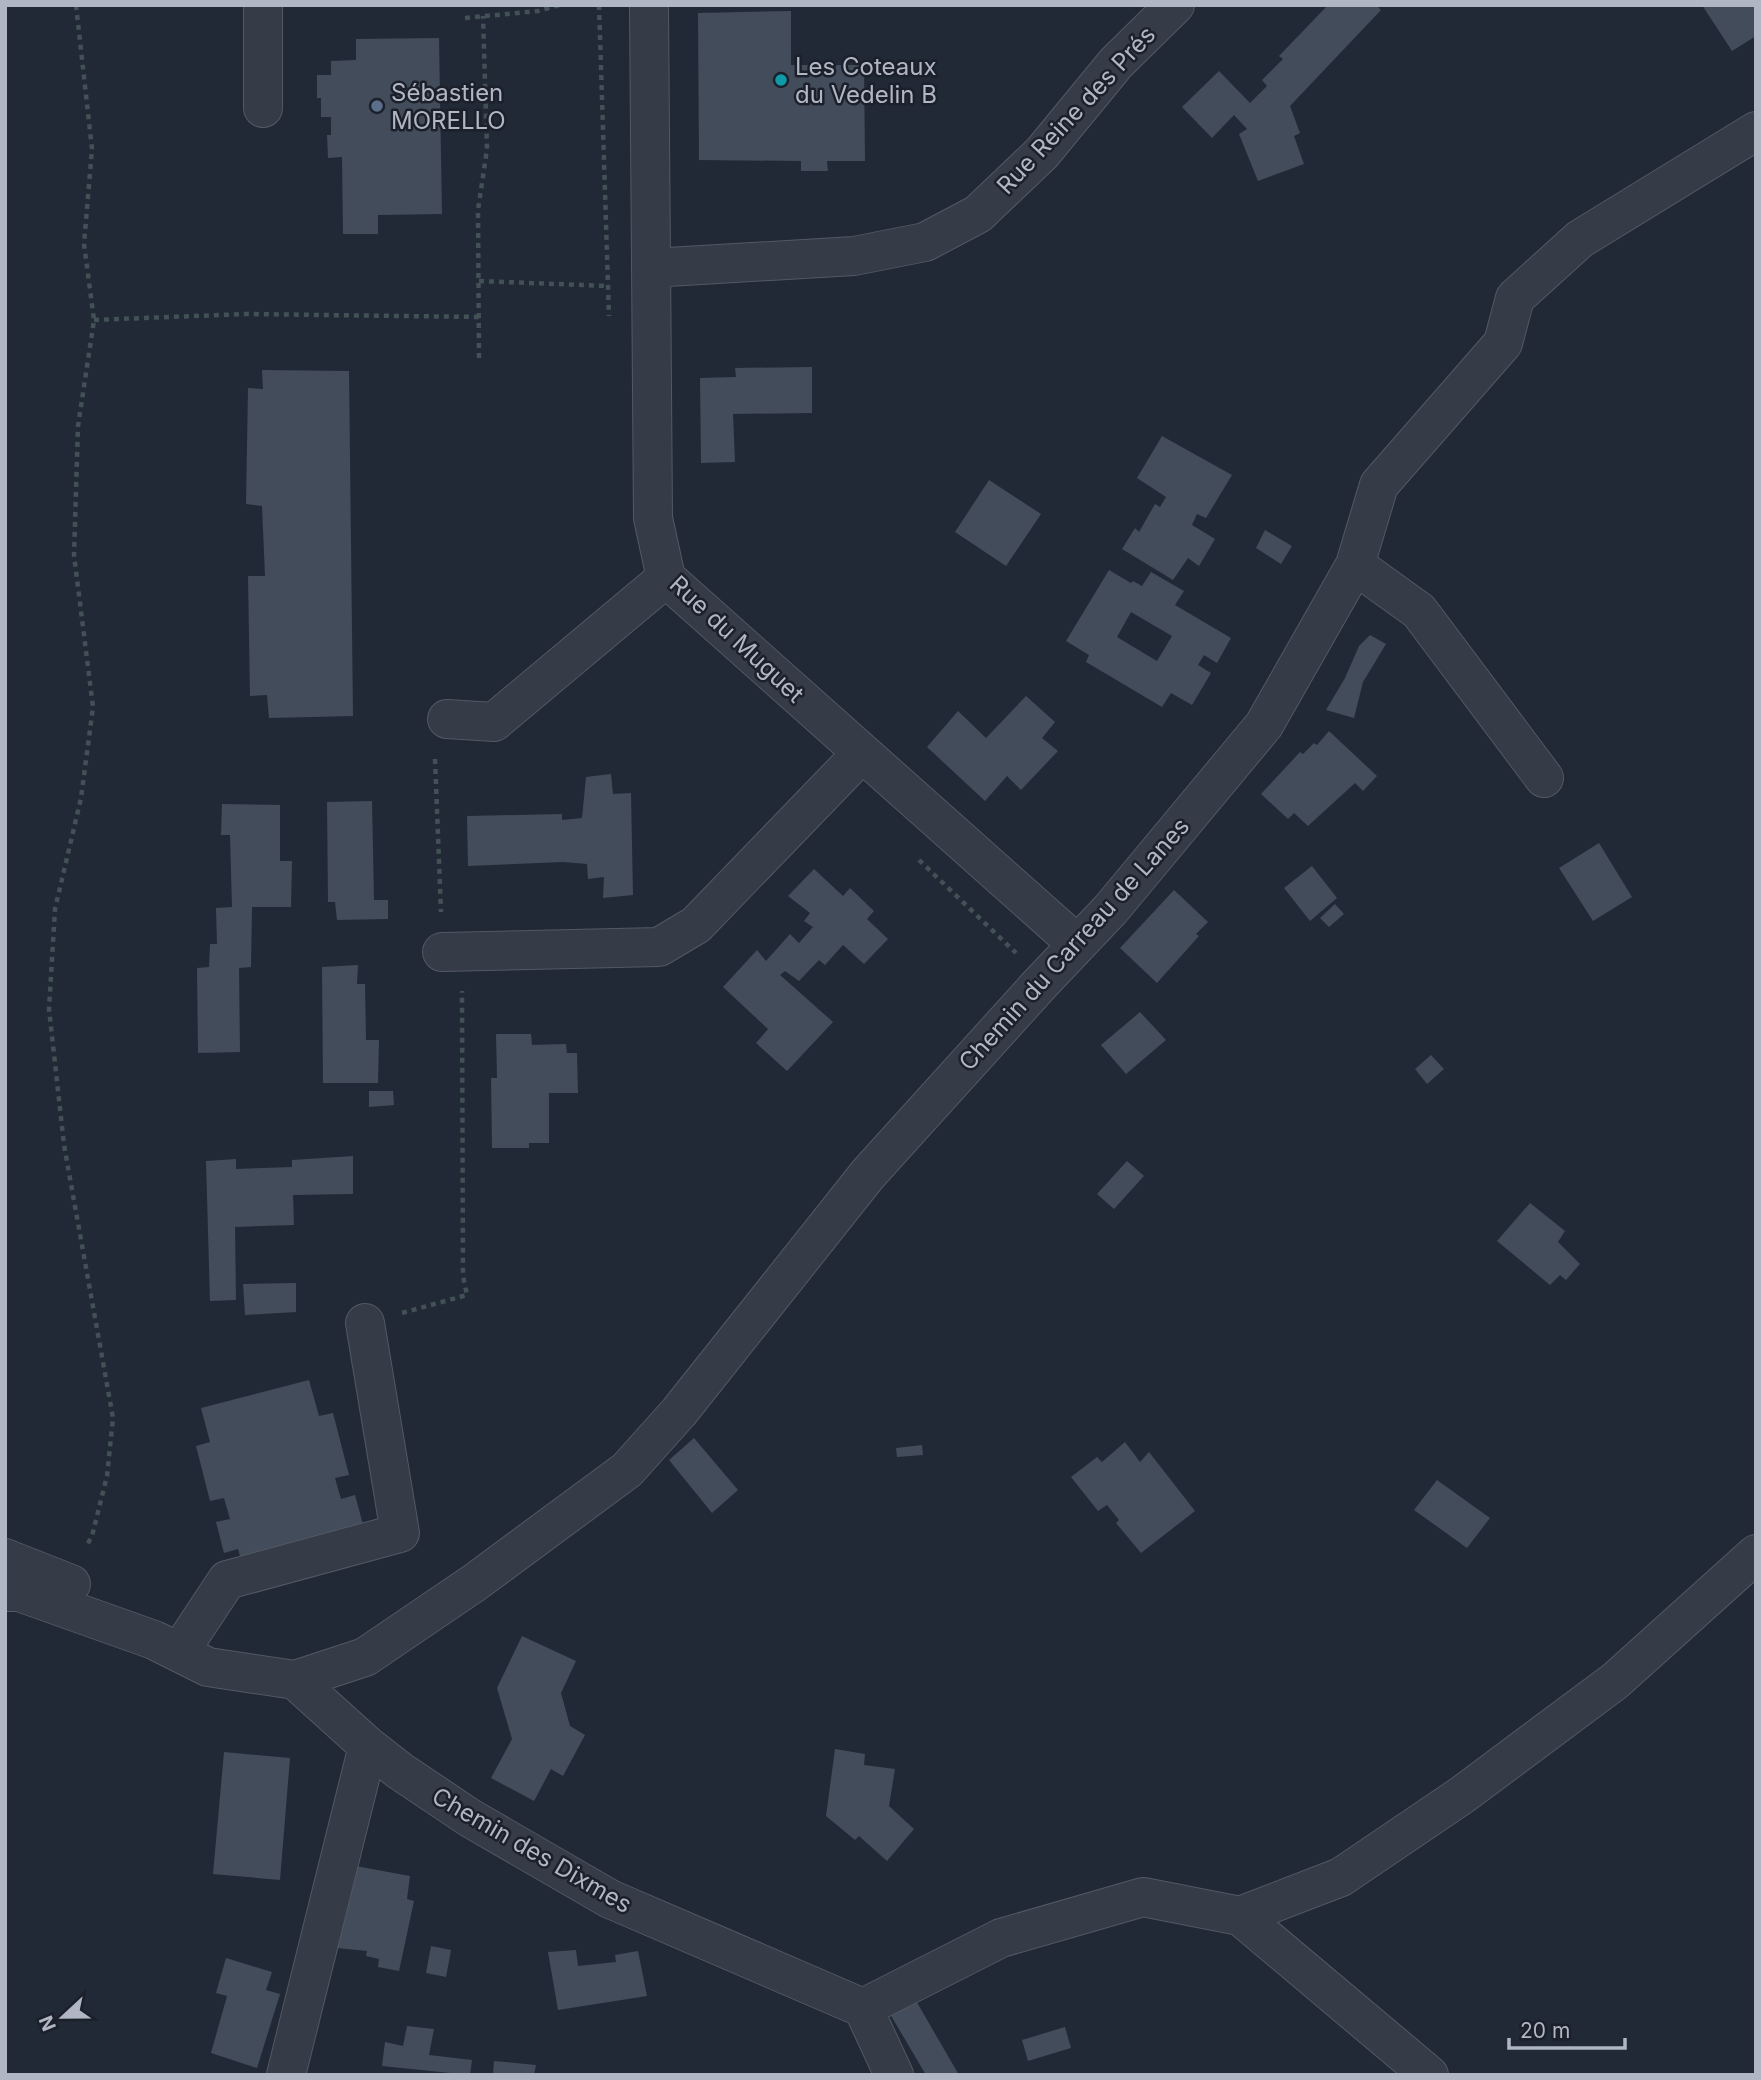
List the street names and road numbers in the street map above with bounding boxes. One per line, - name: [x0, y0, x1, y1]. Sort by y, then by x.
- street label: Rue Reine des Prés: [991, 20, 1161, 200]
- street label: Rue du Muguet: [664, 570, 810, 709]
- street label: Chemin du Carreau de Lanes: [953, 812, 1195, 1076]
- street label: Chemin des Dixmes: [427, 1781, 637, 1919]

